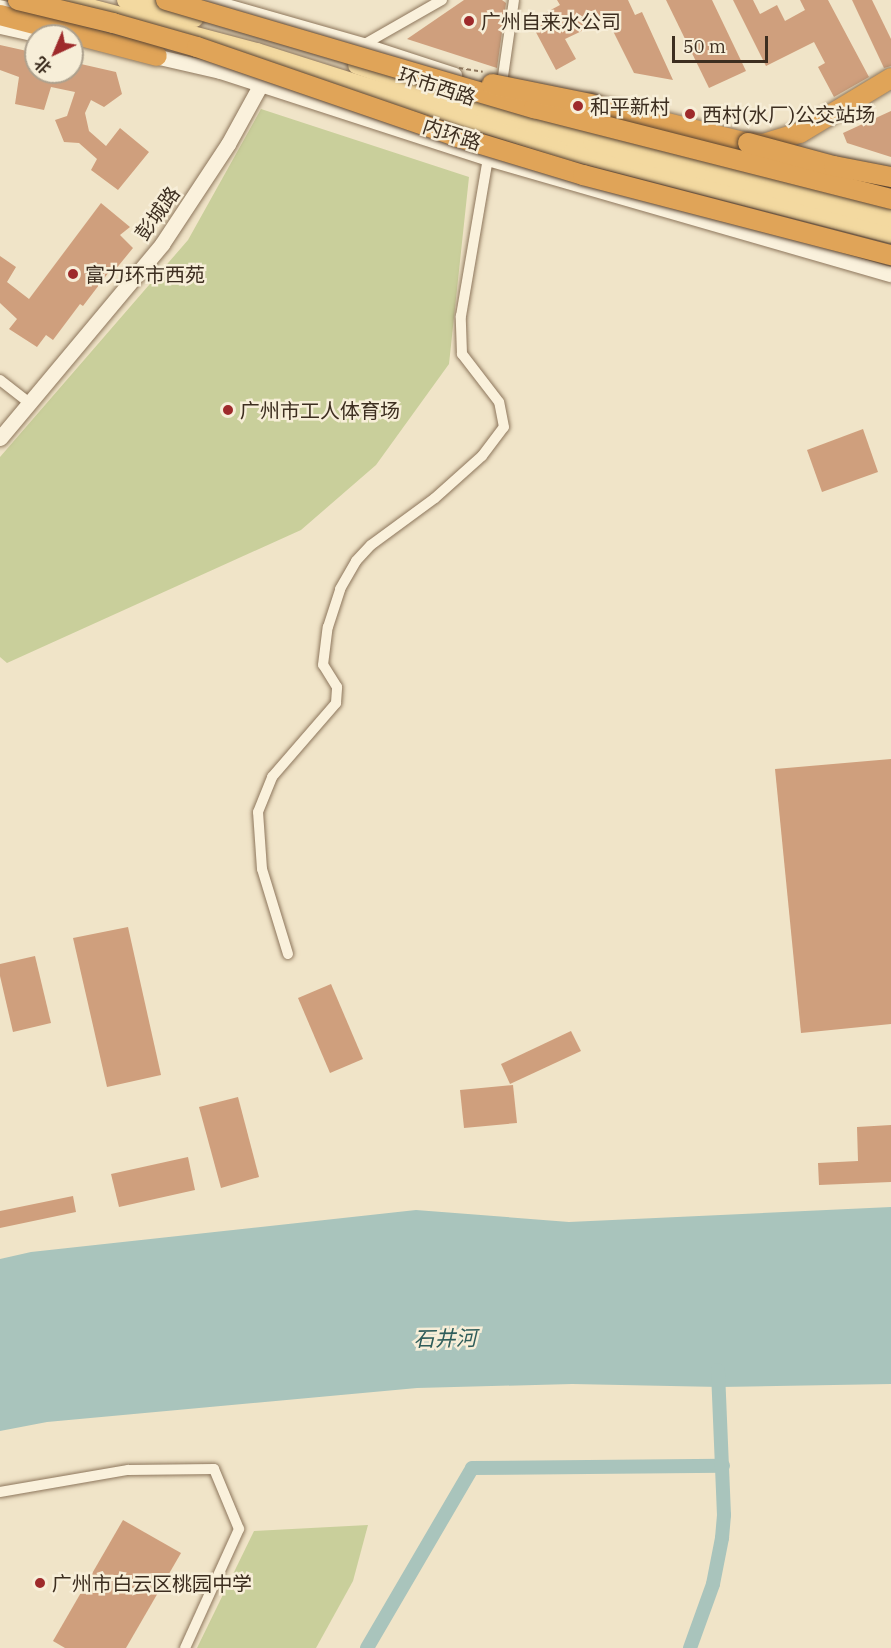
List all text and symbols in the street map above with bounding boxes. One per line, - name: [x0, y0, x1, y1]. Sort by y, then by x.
- place label: 广州自来水公司: [481, 9, 621, 33]
- marker: 广州自来水公司: [462, 14, 476, 28]
- north arrow: [24, 24, 84, 84]
- scale bar: [675, 24, 771, 62]
- text: 50 m: [683, 35, 726, 58]
- text: 北: [30, 53, 56, 78]
- street label: 环市西路: [395, 62, 479, 110]
- place label: 和平新村: [590, 94, 670, 118]
- marker: 和平新村: [571, 99, 585, 113]
- place label: 西村(水厂)公交站场: [702, 102, 875, 126]
- marker: 西村(水厂)公交站场: [683, 107, 697, 121]
- street label: 内环路: [420, 113, 484, 155]
- street label: 彭城路: [130, 182, 184, 244]
- place label: 富力环市西苑: [85, 262, 205, 286]
- marker: 富力环市西苑: [66, 267, 80, 281]
- place label: 广州市工人体育场: [240, 398, 400, 422]
- marker: 广州市工人体育场: [221, 403, 235, 417]
- water label: 石井河: [413, 1325, 477, 1351]
- place label: 广州市白云区桃园中学: [52, 1571, 252, 1595]
- marker: 广州市白云区桃园中学: [33, 1576, 47, 1590]

